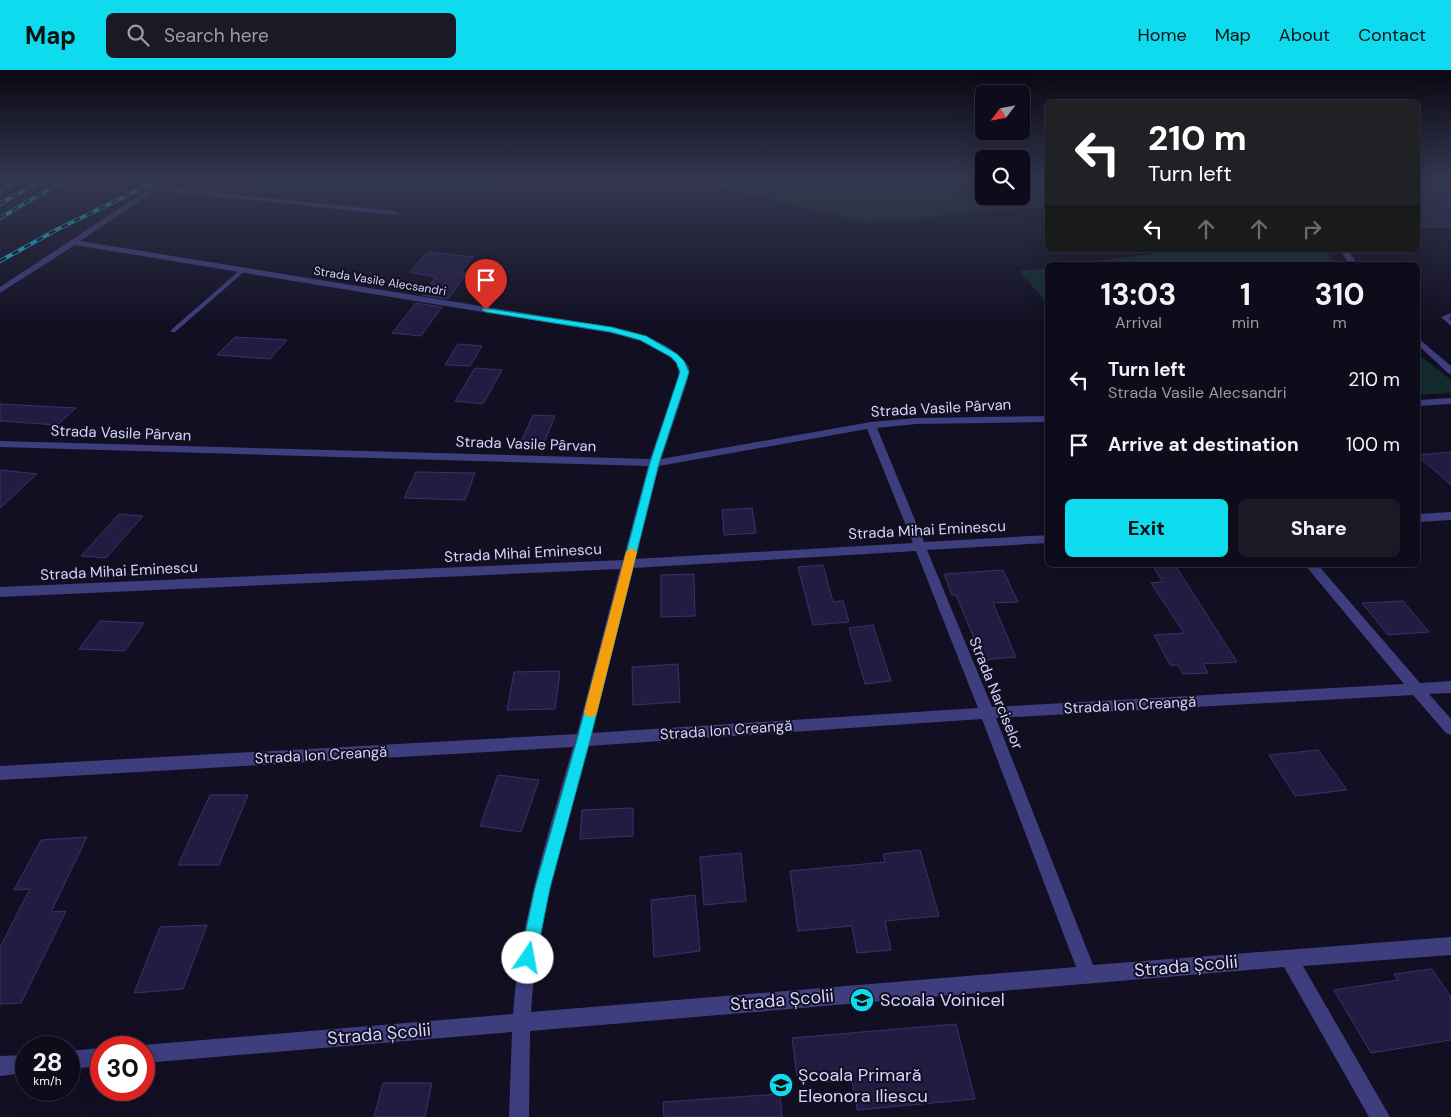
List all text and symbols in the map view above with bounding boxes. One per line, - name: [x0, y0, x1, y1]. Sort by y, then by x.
- search box: [106, 13, 456, 58]
- text: Map: [25, 20, 76, 51]
- icon: search: [124, 21, 152, 49]
- text: Search here: [164, 23, 269, 48]
- text: Home: [1137, 23, 1187, 47]
- text: Map: [1215, 23, 1251, 47]
- text: About: [1279, 23, 1330, 47]
- text: Contact: [1358, 23, 1426, 47]
- north arrow: [975, 85, 1030, 140]
- map controls: [975, 85, 1030, 205]
- text: 210 m: [1148, 115, 1247, 161]
- icon: left: [1065, 120, 1130, 185]
- button: search: [975, 150, 1030, 205]
- text: Turn left: [1148, 159, 1232, 188]
- icon: left: [1139, 215, 1167, 243]
- icon: ahead: [1192, 215, 1220, 243]
- icon: ahead: [1245, 215, 1273, 243]
- icon: right: [1298, 215, 1326, 243]
- pin: [465, 259, 507, 310]
- street label: Strada Vasile Alecsandri: [313, 263, 448, 299]
- icon: arrive: [472, 266, 500, 294]
- text: 13:03: [1100, 275, 1176, 314]
- text: 1: [1240, 275, 1251, 314]
- text: 310: [1315, 275, 1365, 314]
- text: Arrival: [1115, 312, 1162, 333]
- text: min: [1232, 312, 1259, 333]
- text: m: [1332, 312, 1347, 333]
- text: Turn left: [1108, 357, 1186, 382]
- icon: left: [1065, 366, 1093, 394]
- text: 210 m: [1348, 367, 1400, 392]
- text: Strada Vasile Alecsandri: [1108, 382, 1287, 403]
- street label: Strada Vasile Pârvan: [870, 394, 1012, 422]
- street label: Strada Vasile Pârvan: [50, 421, 192, 445]
- icon: arrive: [1065, 431, 1093, 459]
- street label: Strada Vasile Pârvan: [455, 432, 597, 456]
- text: Arrive at destination: [1108, 432, 1299, 457]
- text: 100 m: [1346, 432, 1400, 457]
- button: Exit: [1065, 499, 1228, 557]
- button: Share: [1238, 499, 1400, 557]
- street label: Strada Mihai Eminescu: [848, 516, 1006, 544]
- street label: Strada Mihai Eminescu: [444, 539, 602, 567]
- street label: Strada Mihai Eminescu: [40, 557, 198, 585]
- street label: Strada Narciselor: [964, 634, 1028, 753]
- street label: Strada Ion Creangă: [1063, 692, 1197, 718]
- street label: Strada Ion Creangă: [659, 715, 793, 745]
- street label: Strada Ion Creangă: [254, 742, 388, 768]
- position arrow: [501, 931, 553, 983]
- street label: Strada Școlii: [1133, 950, 1239, 982]
- street label: Strada Școlii: [729, 984, 835, 1016]
- school or university icon: Scoala Voinicel: [849, 987, 875, 1013]
- place label: Scoala Voinicel: [880, 988, 1005, 1012]
- street label: Strada Școlii: [326, 1018, 432, 1050]
- speed limit sign: 30: [90, 1036, 155, 1101]
- text: 28: [32, 1046, 63, 1079]
- place label: Școala Primară Eleonora Iliescu: [798, 1063, 928, 1108]
- school or university icon: Școala Primară Eleonora Iliescu: [768, 1072, 794, 1098]
- text: km/h: [33, 1073, 62, 1089]

